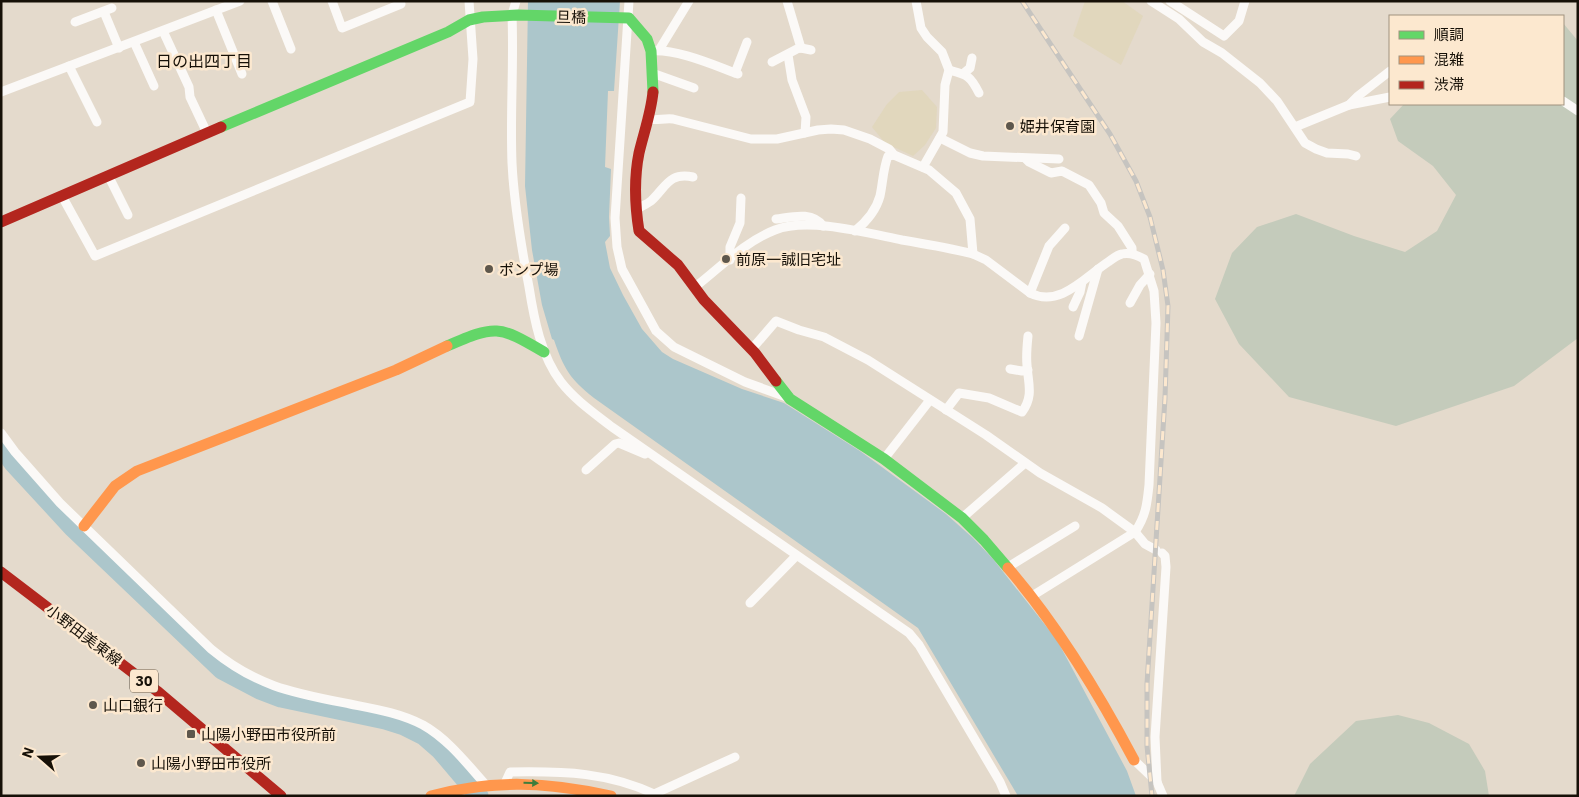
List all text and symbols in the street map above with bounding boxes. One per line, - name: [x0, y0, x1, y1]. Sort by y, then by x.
- street label: 旦橋: [556, 7, 586, 27]
- legend: [1389, 15, 1564, 105]
- text: 順調: [1434, 25, 1464, 44]
- text: 混雑: [1434, 50, 1464, 69]
- district label: 日の出四丁目: [156, 51, 252, 71]
- text: 渋滞: [1434, 75, 1464, 94]
- place label: 姫井保育園: [1020, 117, 1095, 136]
- marker: 姫井保育園: [1004, 120, 1016, 132]
- place label: 前原一誠旧宅址: [736, 250, 841, 269]
- marker: 前原一誠旧宅址: [720, 253, 732, 265]
- place label: ポンプ場: [499, 260, 559, 279]
- marker: ポンプ場: [483, 263, 495, 275]
- street label: 小野田美東線: [42, 600, 126, 670]
- road number: 30: [130, 669, 158, 692]
- place label: 山口銀行: [103, 696, 163, 715]
- marker: 山口銀行: [87, 699, 99, 711]
- place label: 山陽小野田市役所前: [201, 725, 336, 744]
- marker: 山陽小野田市役所前: [185, 728, 197, 740]
- north arrow: [15, 732, 65, 782]
- text: N: [18, 745, 38, 760]
- place label: 山陽小野田市役所: [151, 754, 271, 773]
- marker: 山陽小野田市役所: [135, 757, 147, 769]
- one-way arrow: [523, 779, 539, 787]

